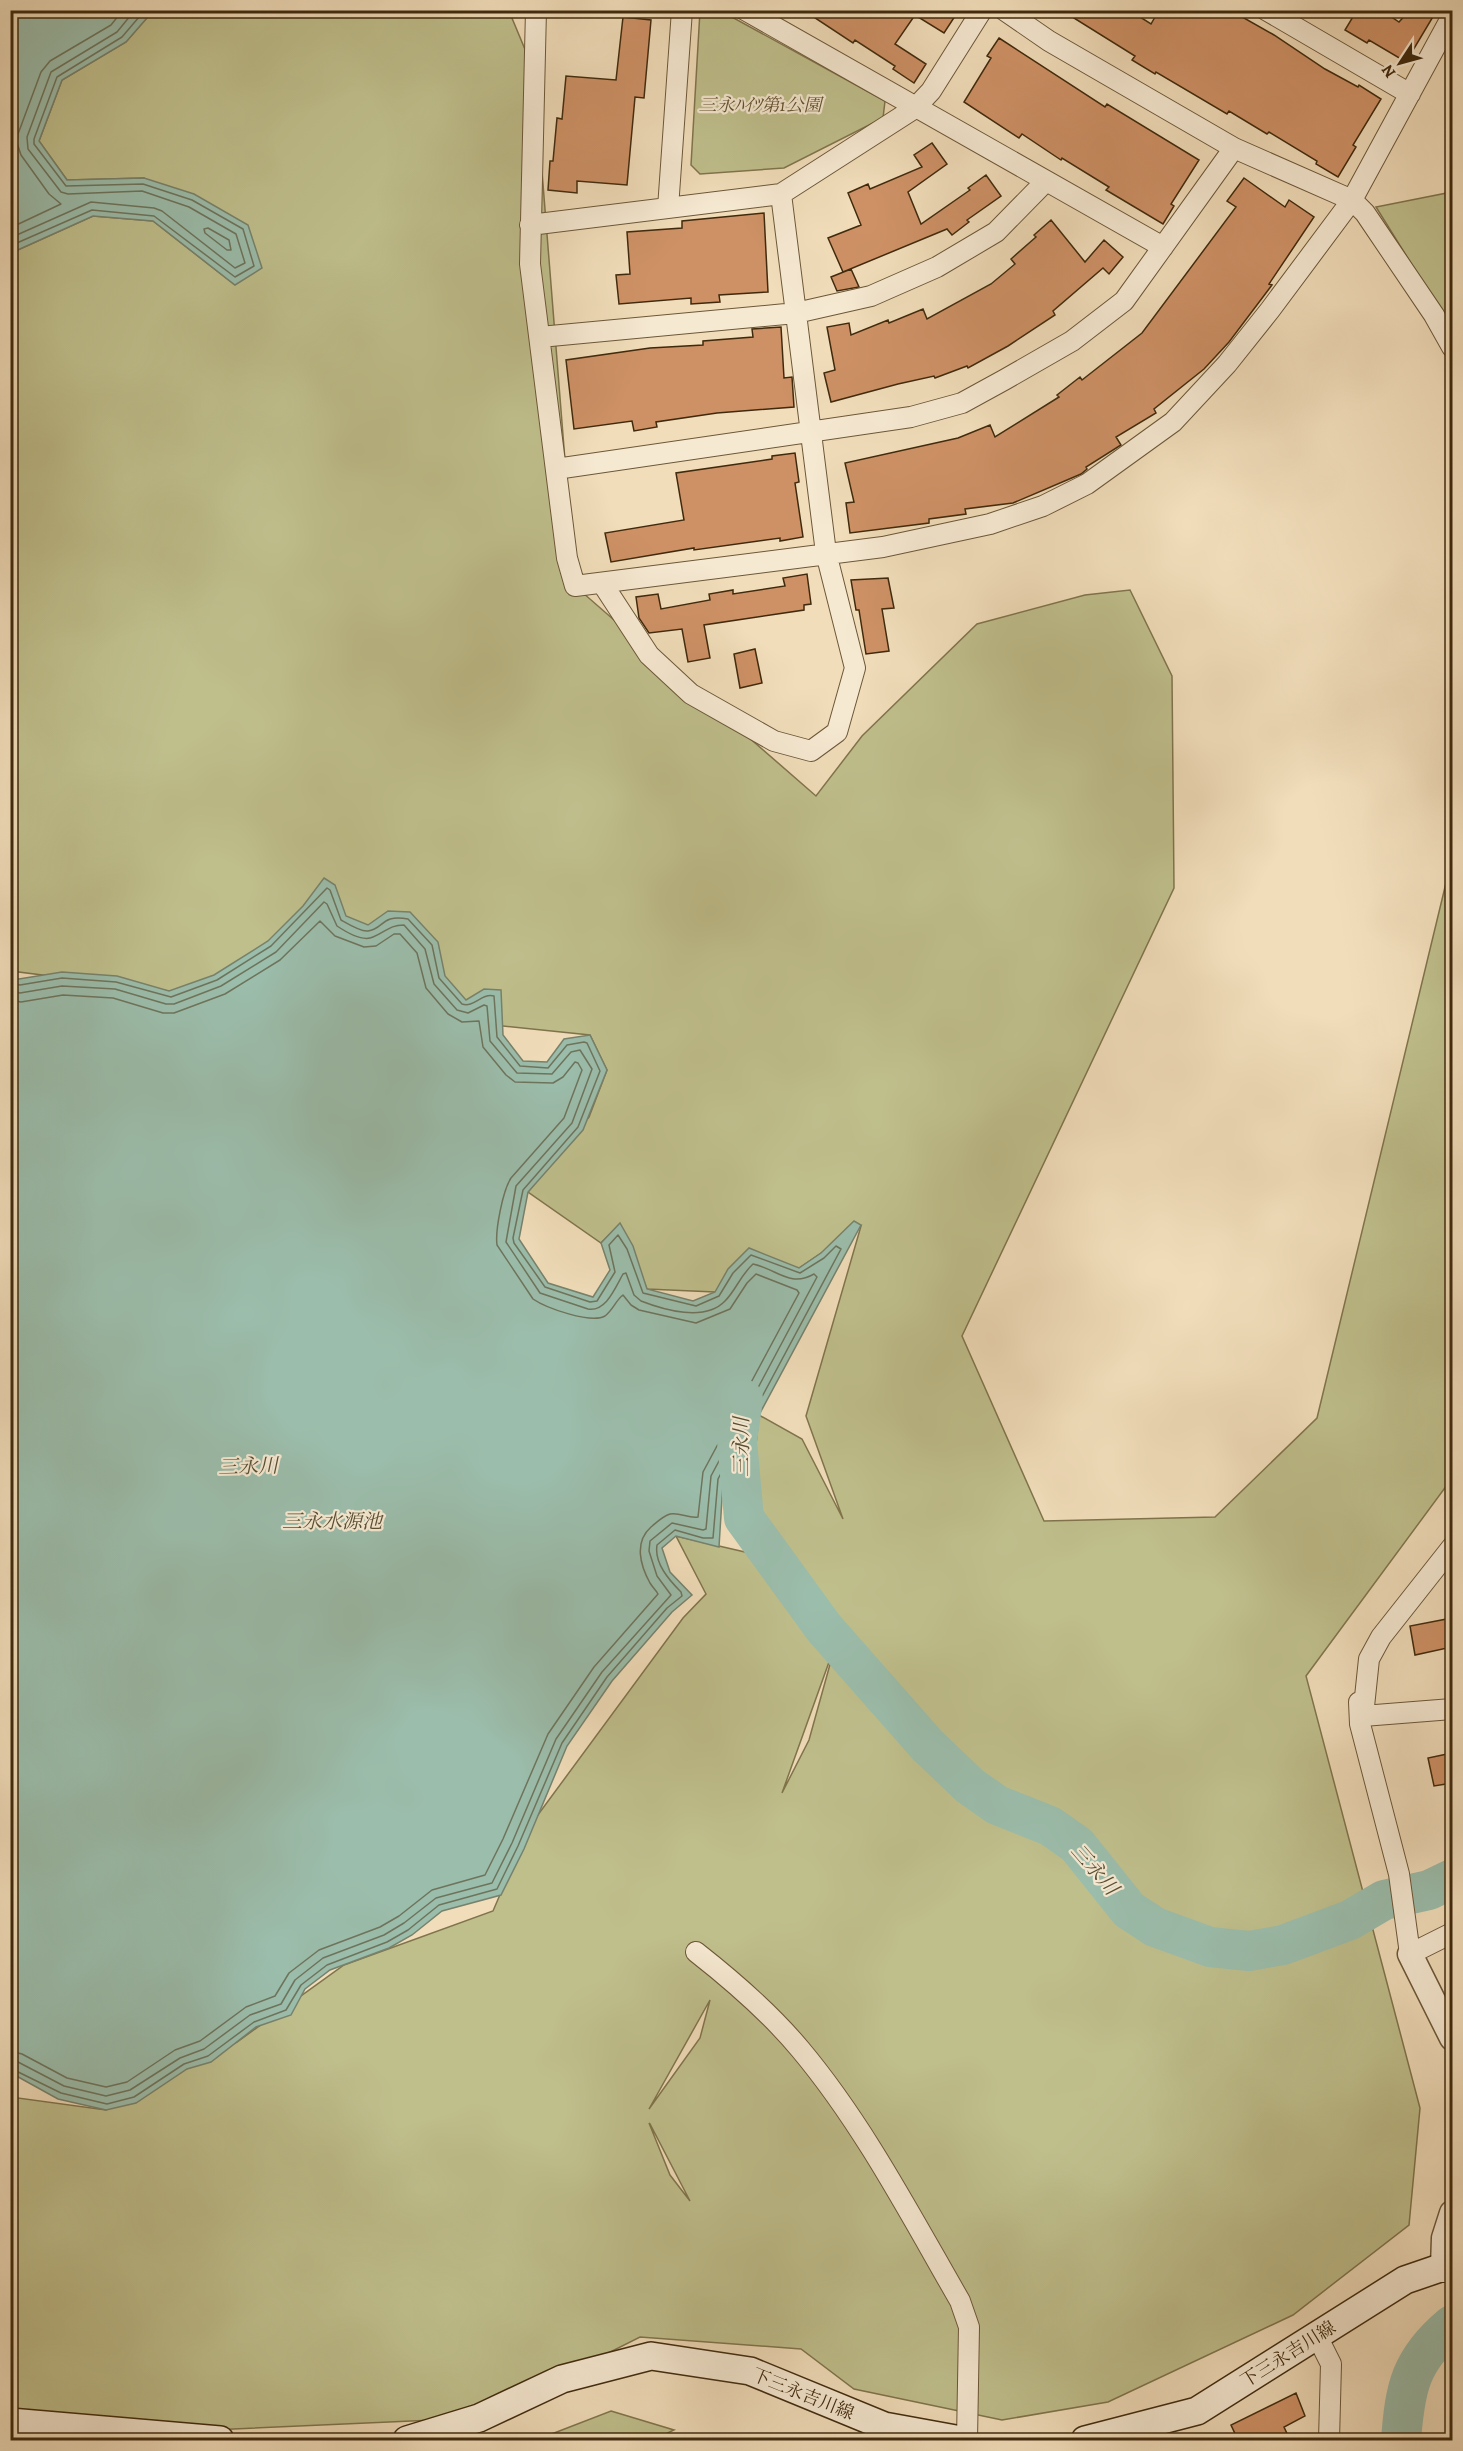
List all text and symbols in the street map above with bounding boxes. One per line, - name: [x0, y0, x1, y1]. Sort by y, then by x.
- north arrow: [1370, 33, 1430, 93]
- text: N: [1376, 60, 1401, 82]
- park label: 三永ﾊｲﾂ第1公園: [698, 93, 825, 117]
- water label: 三永川: [728, 1415, 755, 1477]
- water label: 三永川: [218, 1452, 280, 1481]
- water label: 三永水源池: [282, 1508, 384, 1535]
- water label: 三永川: [1065, 1838, 1126, 1902]
- street label: 下三永吉川線: [1236, 2315, 1340, 2393]
- street label: 下三永吉川線: [748, 2363, 858, 2425]

